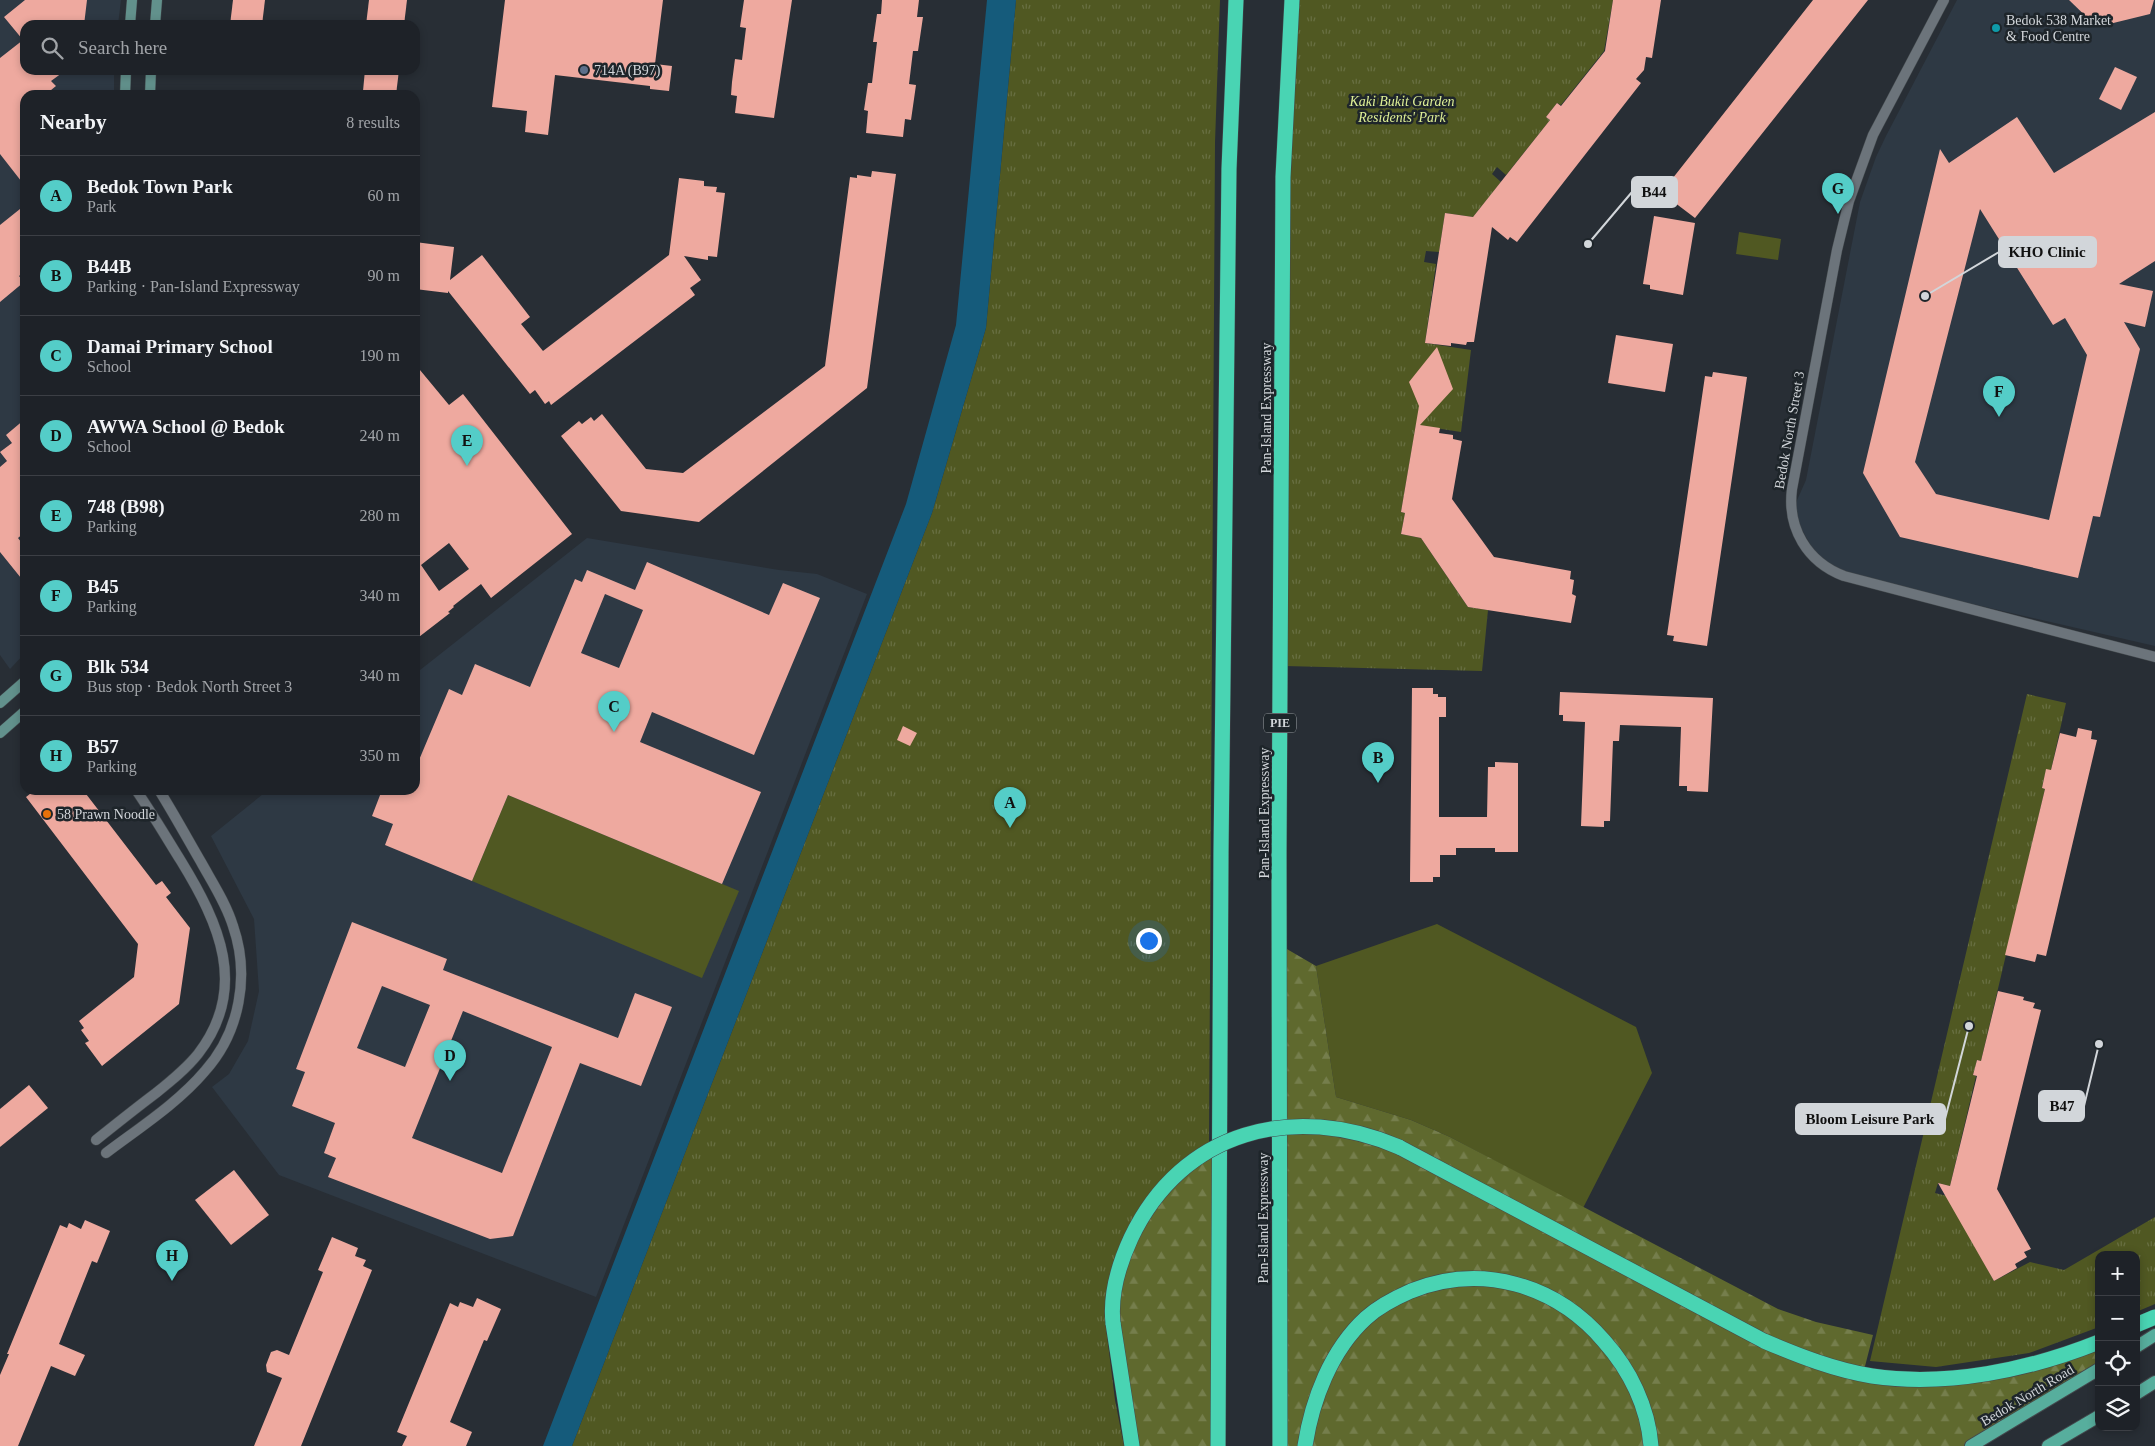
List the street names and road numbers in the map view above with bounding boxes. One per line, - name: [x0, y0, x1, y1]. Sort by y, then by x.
- street label: Pan-Island Expressway: [1259, 342, 1274, 474]
- street label: Bedok North Street 3: [1772, 370, 1807, 490]
- road number: PIE: [1264, 714, 1296, 732]
- street label: Pan-Island Expressway: [1257, 747, 1272, 879]
- street label: Pan-Island Expressway: [1256, 1152, 1271, 1284]
- street label: Bedok North Road: [1978, 1362, 2076, 1429]

